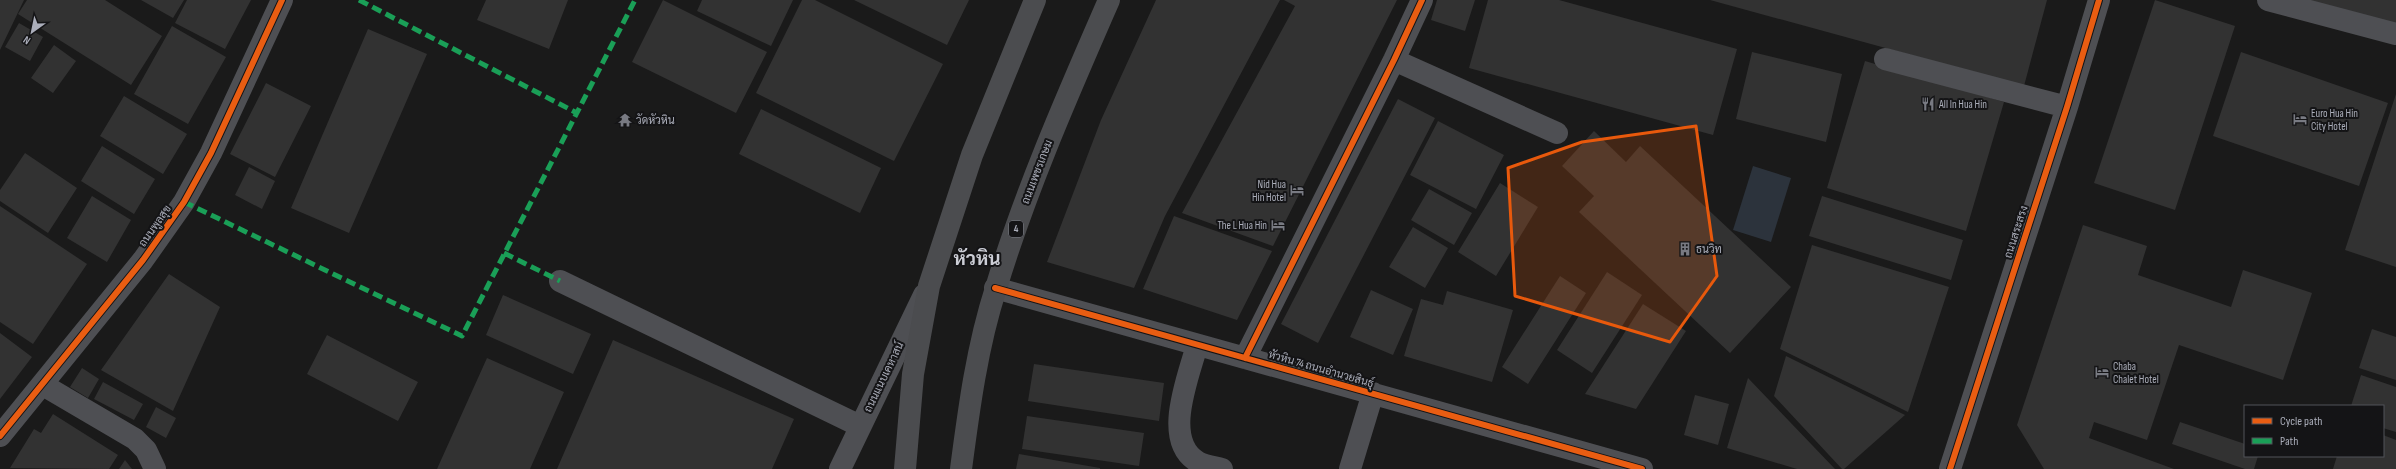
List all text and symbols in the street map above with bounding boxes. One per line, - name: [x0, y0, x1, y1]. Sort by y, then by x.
- north arrow: [12, 12, 52, 52]
- text: N: [21, 33, 33, 47]
- restaurant icon: All In Hua Hin: [1920, 96, 1936, 112]
- place label: All In Hua Hin: [1938, 98, 1987, 111]
- place label: Euro Hua Hin City Hotel: [2311, 107, 2358, 133]
- hotel icon: Euro Hua Hin City Hotel: [2292, 111, 2308, 127]
- temple icon: วัดหัวหิน: [617, 112, 633, 128]
- place label: วัดหัวหิน: [636, 113, 675, 127]
- street label: ถนนเพชรเกษม: [1019, 138, 1055, 206]
- place label: Nid Hua Hin Hotel: [1252, 178, 1286, 204]
- hotel icon: Nid Hua Hin Hotel: [1289, 182, 1305, 198]
- street label: ถนนพูลสุข: [136, 203, 176, 250]
- street label: ถนนสระสรง: [2001, 204, 2031, 260]
- hotel icon: The L Hua Hin: [1270, 217, 1286, 233]
- place label: The L Hua Hin: [1217, 219, 1267, 232]
- road number: 4: [1009, 221, 1023, 237]
- building icon: ธนวิท: [1677, 241, 1693, 257]
- place label: ธนวิท: [1696, 243, 1722, 256]
- district label: หัวหิน: [953, 247, 1001, 271]
- street label: ถนนแนบเคหาสน์: [860, 339, 907, 414]
- street label: หัวหิน 74 ถนนอำนวยสินธุ์: [1266, 346, 1376, 392]
- place label: Chaba Chalet Hotel: [2113, 360, 2159, 386]
- hotel icon: Chaba Chalet Hotel: [2094, 364, 2110, 380]
- legend: [2244, 405, 2384, 457]
- text: Cycle path: [2280, 414, 2322, 429]
- text: Path: [2280, 434, 2298, 449]

